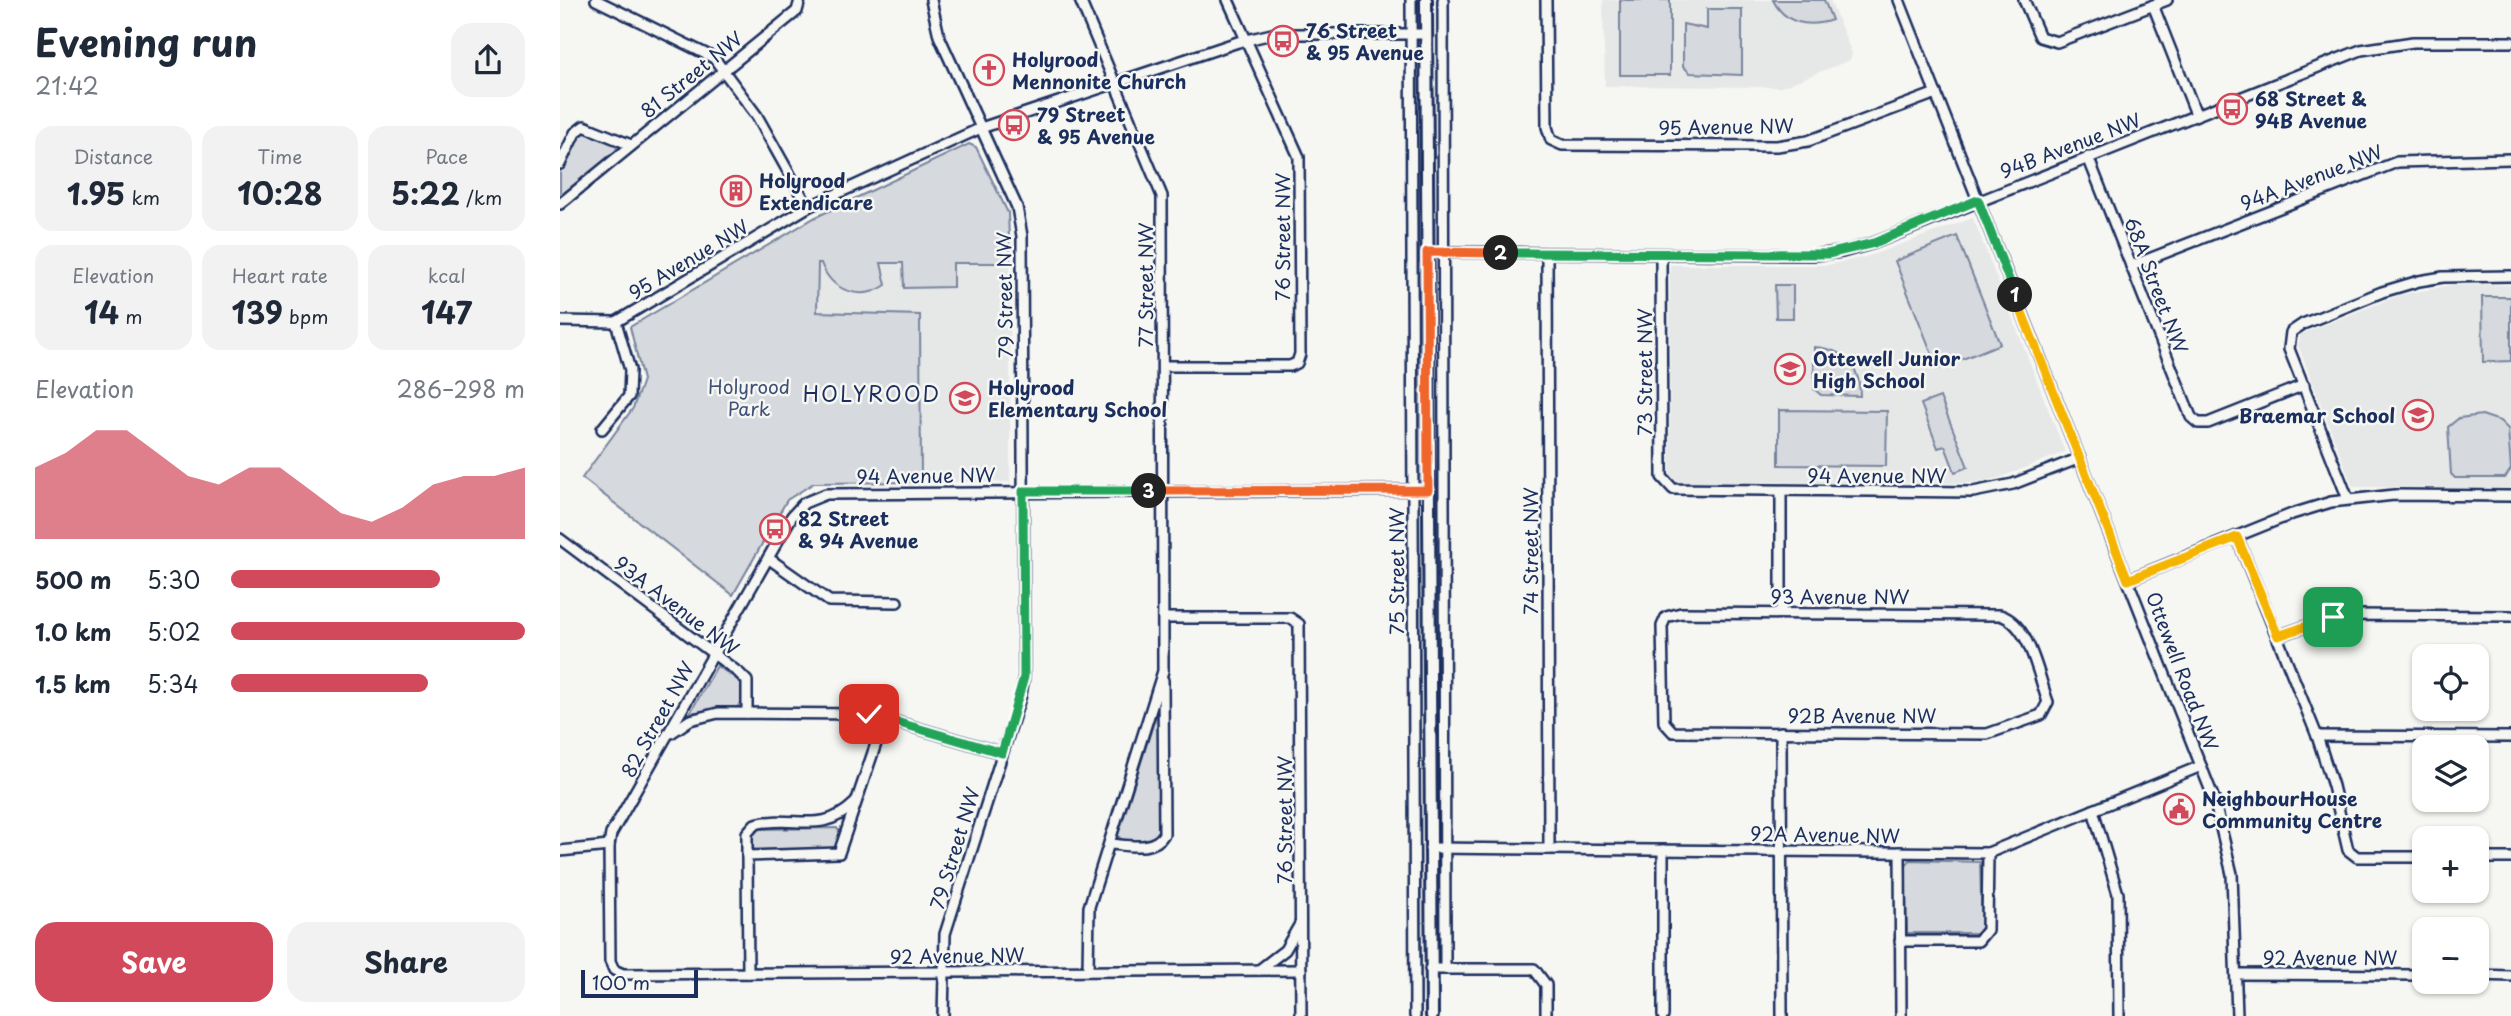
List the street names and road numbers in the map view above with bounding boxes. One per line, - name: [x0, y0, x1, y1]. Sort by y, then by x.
- street label: 81 Street NW: [634, 24, 749, 124]
- street label: 94B Avenue NW: [1996, 105, 2145, 185]
- street label: 95 Avenue NW: [1658, 111, 1794, 141]
- street label: 94A Avenue NW: [2236, 137, 2387, 217]
- street label: 76 Street NW: [1268, 172, 1296, 301]
- street label: 95 Avenue NW: [623, 212, 754, 306]
- street label: 68A Street NW: [2118, 213, 2196, 358]
- street label: 77 Street NW: [1131, 222, 1159, 347]
- street label: 79 Street NW: [989, 231, 1019, 358]
- street label: 73 Street NW: [1630, 308, 1658, 436]
- street label: 94 Avenue NW: [856, 460, 996, 490]
- street label: 94 Avenue NW: [1807, 461, 1947, 489]
- street label: 74 Street NW: [1516, 487, 1544, 615]
- street label: 75 Street NW: [1382, 507, 1410, 635]
- street label: 93A Avenue NW: [609, 549, 746, 662]
- street label: 93 Avenue NW: [1771, 582, 1910, 610]
- street label: Ottewell Road NW: [2140, 587, 2226, 755]
- street label: 82 Street NW: [614, 655, 701, 782]
- street label: 92B Avenue NW: [1788, 701, 1937, 729]
- street label: 76 Street NW: [1270, 755, 1298, 884]
- street label: 79 Street NW: [922, 783, 986, 913]
- street label: 92A Avenue NW: [1750, 819, 1901, 849]
- street label: 92 Avenue NW: [890, 940, 1025, 970]
- street label: 92 Avenue NW: [2263, 943, 2398, 971]

